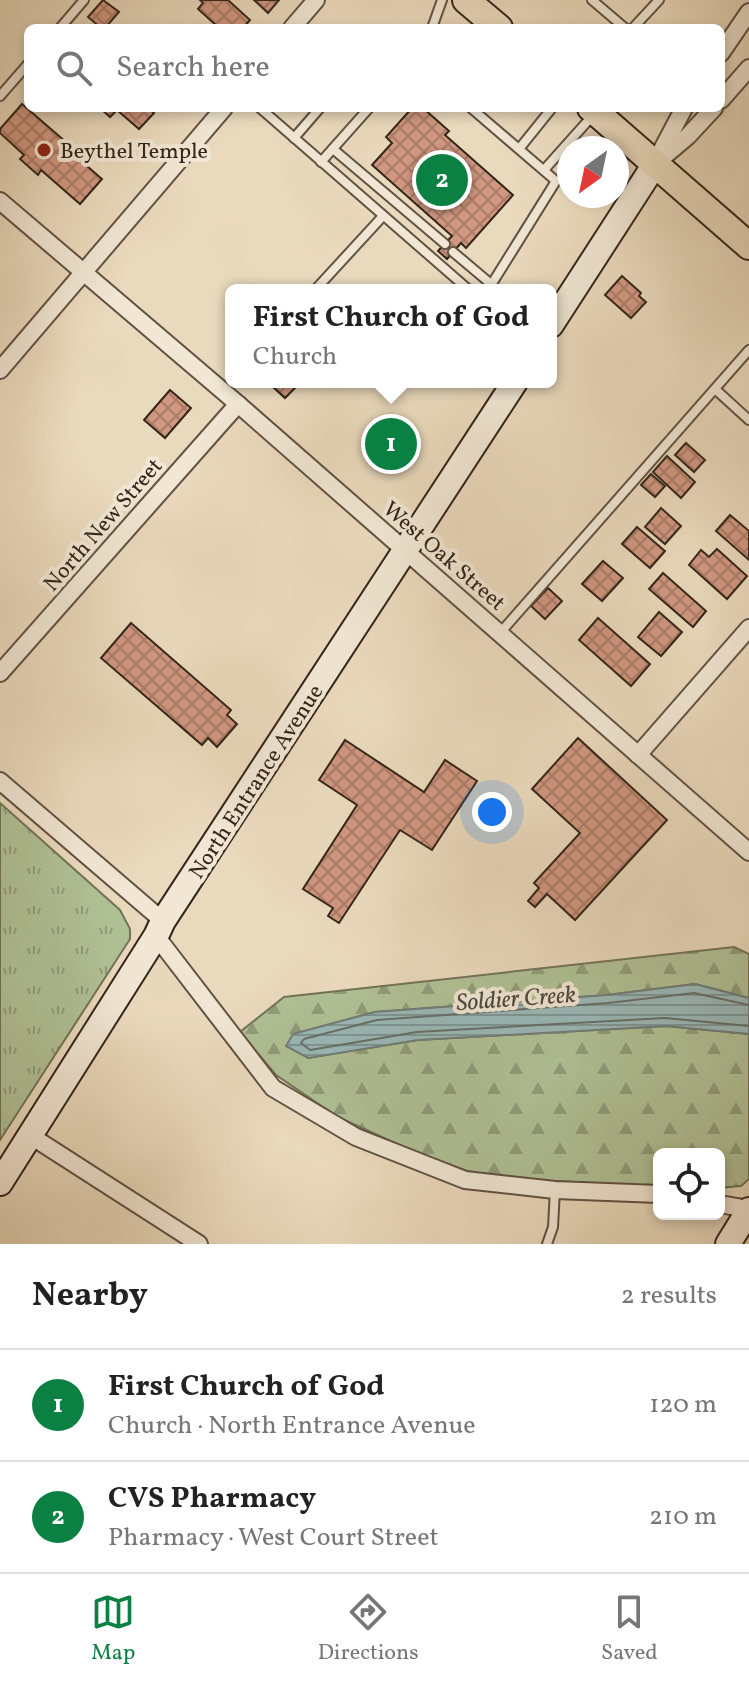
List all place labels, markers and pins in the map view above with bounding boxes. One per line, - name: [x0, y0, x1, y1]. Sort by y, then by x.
- place label: Beythel Temple: [60, 137, 208, 168]
- marker: Beythel Temple: [35, 141, 53, 159]
- pin: 2: [416, 150, 468, 210]
- pin: 1: [365, 414, 417, 474]

